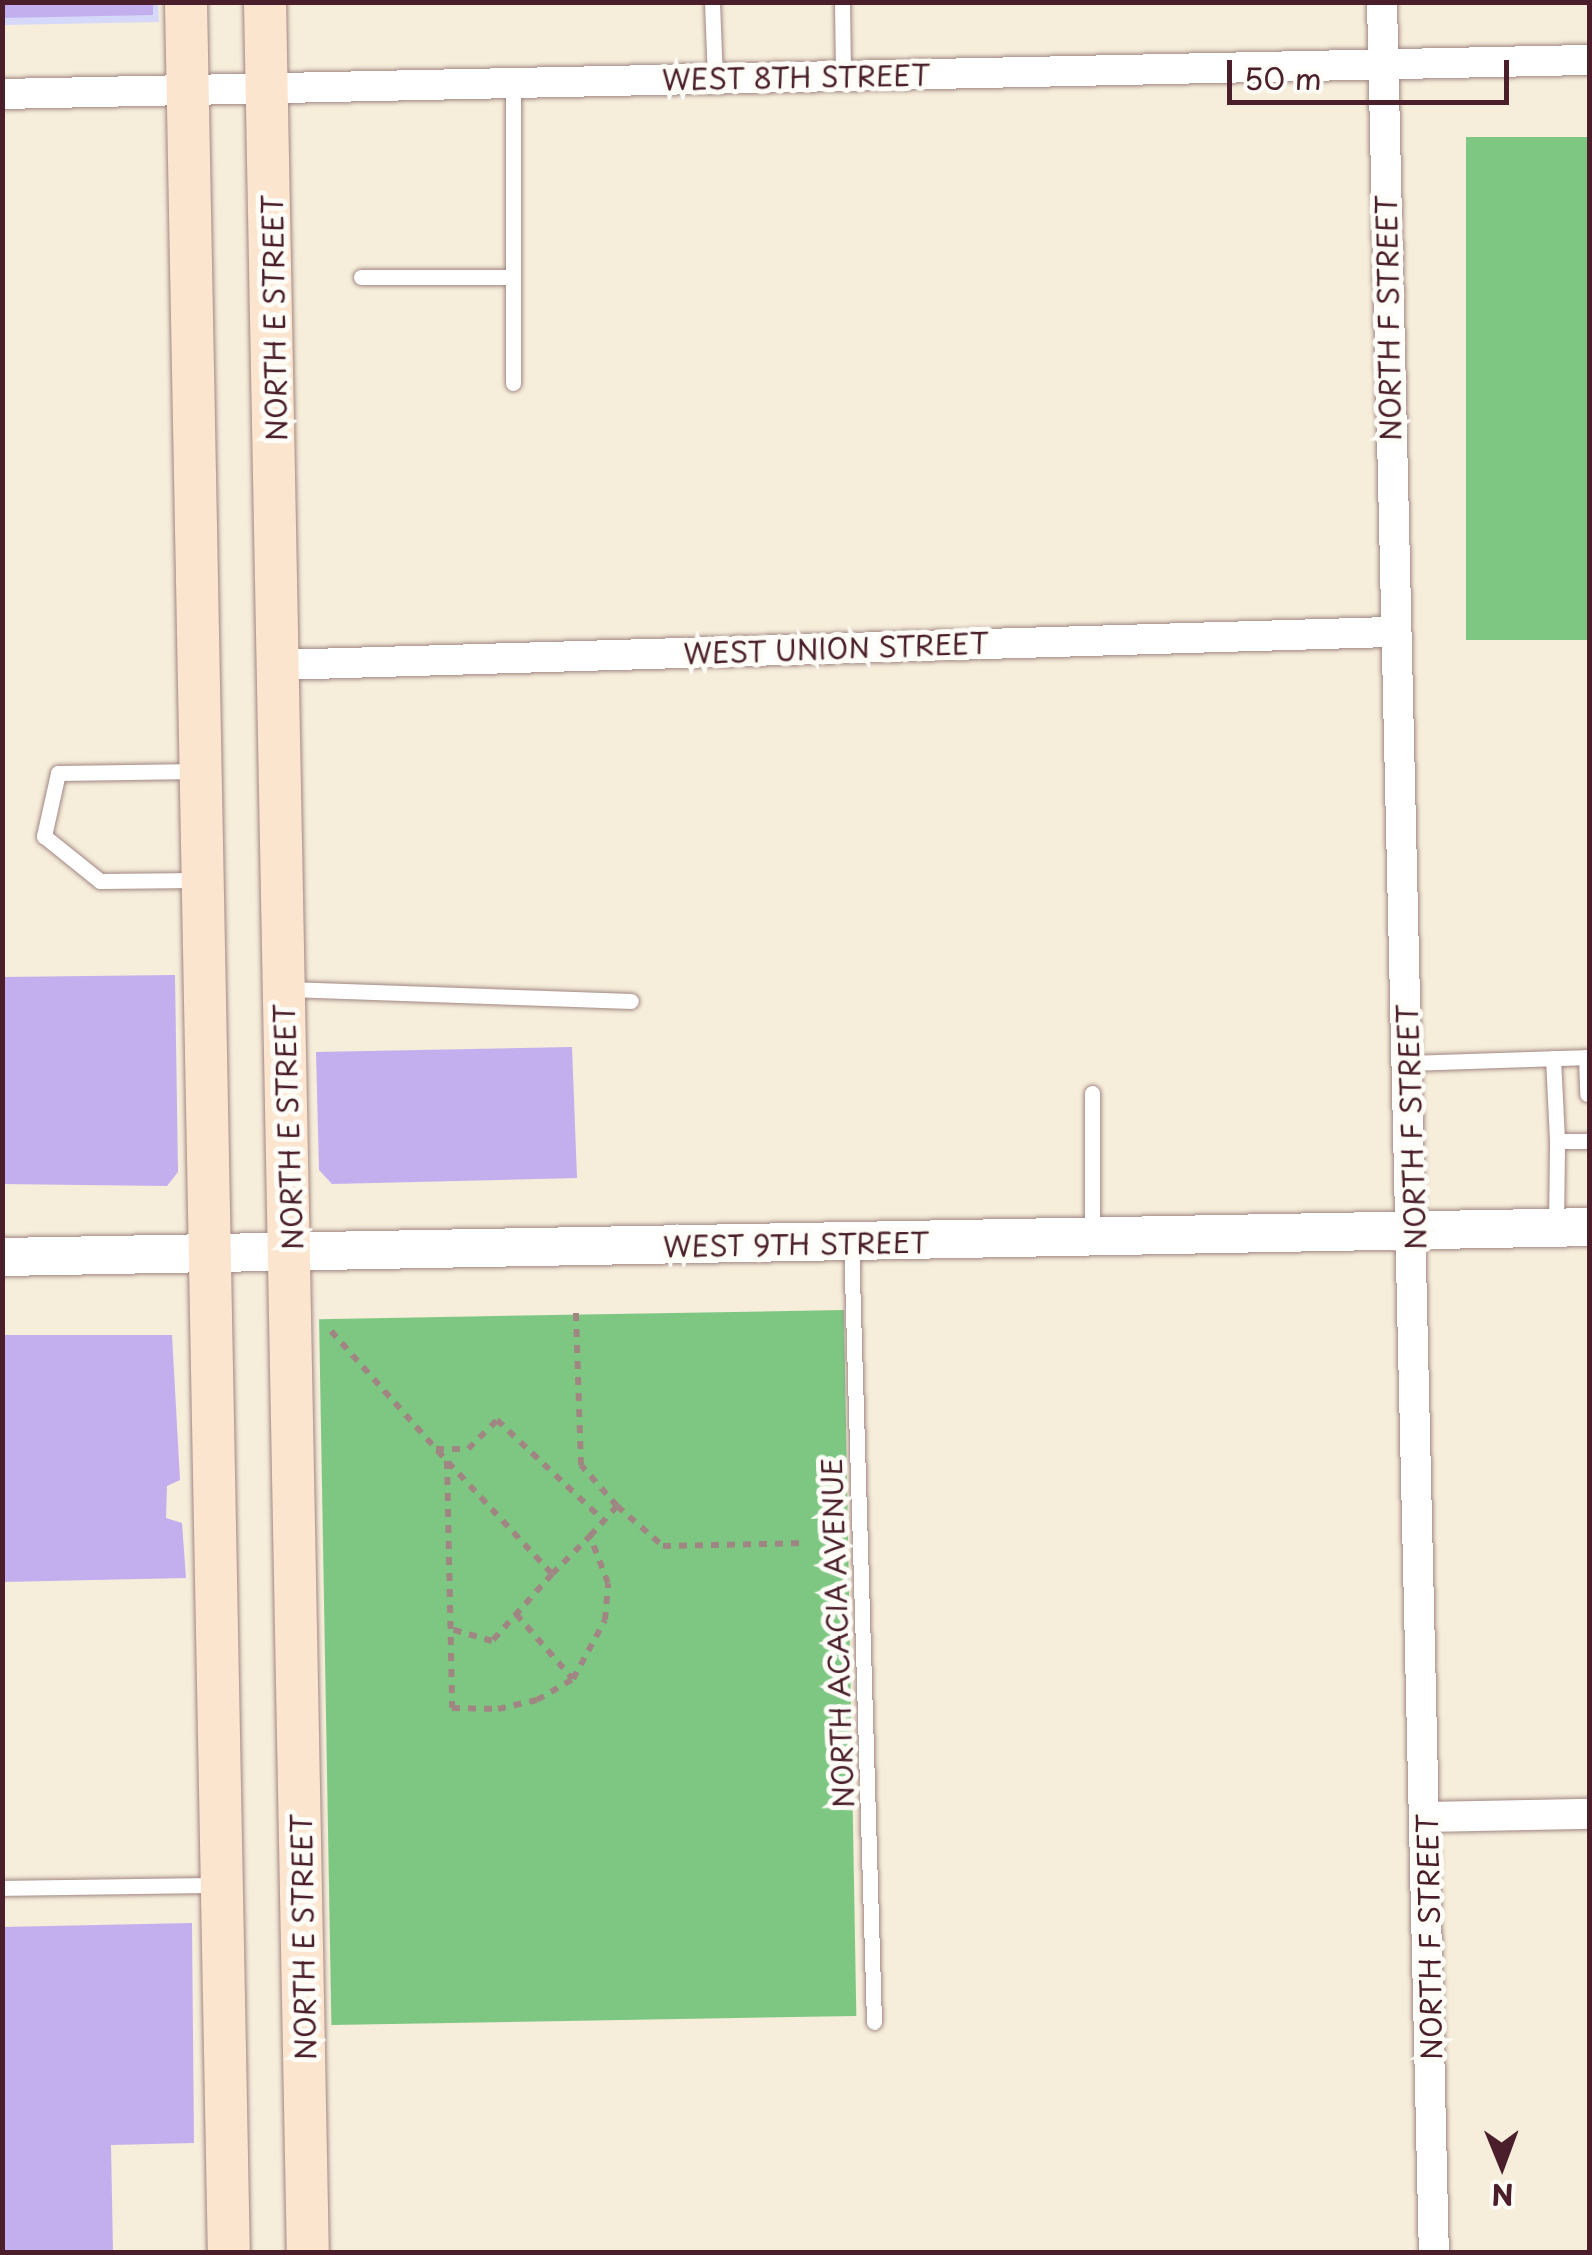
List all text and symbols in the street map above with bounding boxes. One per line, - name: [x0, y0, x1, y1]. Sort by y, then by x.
- scale bar: [1232, 40, 1514, 102]
- text: 50 m: [1244, 55, 1322, 100]
- street label: WEST 8TH STREET: [662, 58, 930, 96]
- street label: NORTH E STREET: [255, 193, 293, 443]
- street label: NORTH F STREET: [1369, 193, 1407, 443]
- street label: WEST UNION STREET: [682, 626, 990, 670]
- street label: NORTH E STREET: [267, 1001, 309, 1253]
- street label: NORTH F STREET: [1390, 1002, 1432, 1252]
- street label: WEST 9TH STREET: [662, 1225, 930, 1263]
- street label: NORTH ACACIA AVENUE: [814, 1455, 860, 1811]
- street label: NORTH E STREET: [284, 1812, 322, 2062]
- street label: NORTH F STREET: [1410, 1812, 1448, 2062]
- north arrow: [1452, 2115, 1552, 2215]
- text: N: [1491, 2174, 1514, 2217]

